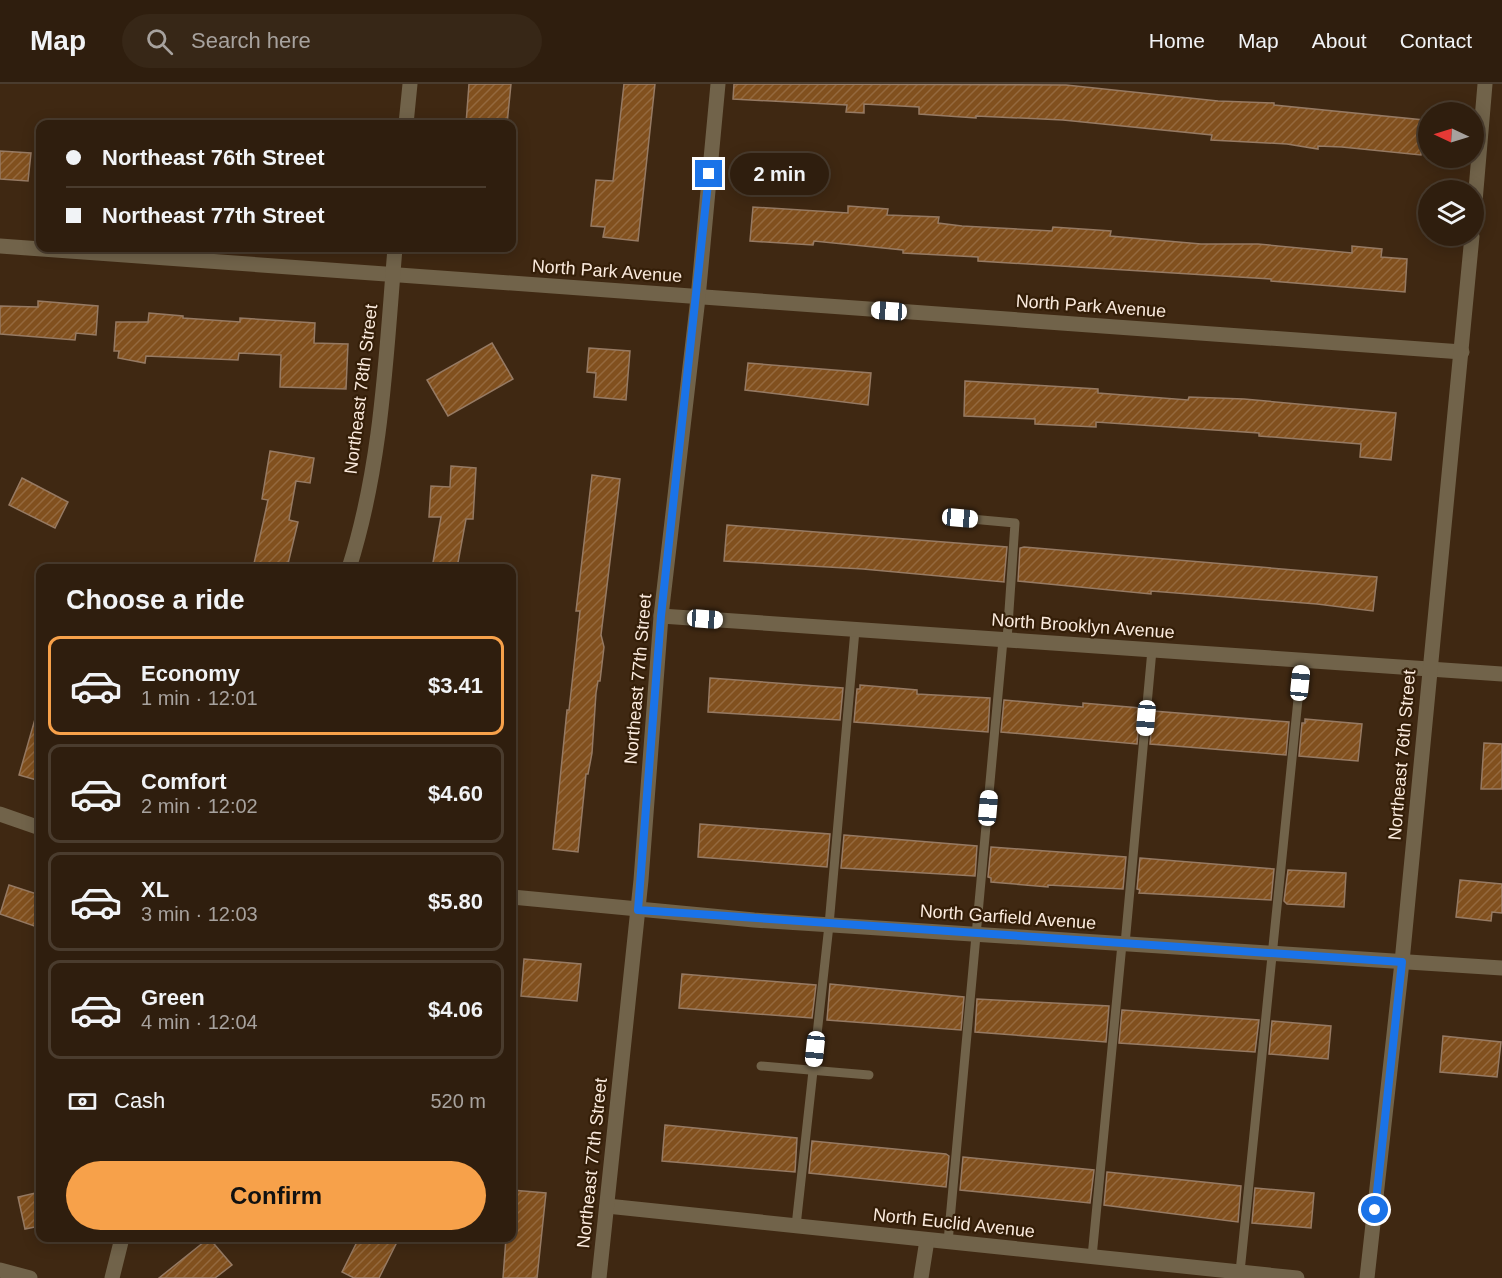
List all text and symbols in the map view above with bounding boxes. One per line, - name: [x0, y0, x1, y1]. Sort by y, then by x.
- search box: [122, 14, 542, 68]
- text: Map: [30, 25, 86, 56]
- icon: search: [143, 25, 176, 58]
- text: Search here: [191, 28, 311, 53]
- text: Home: [1149, 29, 1205, 52]
- text: Map: [1238, 29, 1279, 52]
- text: About: [1312, 29, 1367, 52]
- text: Contact: [1400, 29, 1472, 52]
- north arrow: [1418, 102, 1484, 168]
- map controls: [1418, 102, 1484, 246]
- text: Northeast 76th Street: [102, 145, 325, 170]
- callout: 2 min: [730, 153, 829, 195]
- route end: [695, 160, 722, 187]
- text: 2 min: [753, 163, 806, 185]
- button: layers: [1418, 180, 1484, 246]
- text: Northeast 77th Street: [102, 203, 325, 228]
- street label: North Park Avenue: [531, 256, 683, 286]
- street label: North Park Avenue: [1015, 291, 1167, 321]
- car: [870, 301, 908, 321]
- street label: Northeast 78th Street: [341, 303, 381, 475]
- car: [941, 507, 979, 529]
- text: Choose a ride: [66, 585, 245, 615]
- street label: Northeast 77th Street: [621, 593, 655, 765]
- car: [686, 609, 724, 629]
- street label: North Brooklyn Avenue: [991, 610, 1175, 642]
- icon: car: [69, 659, 123, 713]
- text: Economy: [141, 661, 240, 686]
- car: [1289, 664, 1311, 702]
- street label: Northeast 76th Street: [1385, 669, 1419, 841]
- text: $3.41: [428, 673, 483, 698]
- text: 1 min · 12:01: [141, 687, 258, 709]
- car: [1135, 699, 1157, 737]
- icon: car: [69, 767, 123, 821]
- text: Comfort: [141, 769, 227, 794]
- text: $4.60: [428, 781, 483, 806]
- car: [977, 789, 999, 827]
- text: 2 min · 12:02: [141, 795, 258, 817]
- icon: car: [69, 875, 123, 929]
- text: XL: [141, 877, 169, 902]
- text: $5.80: [428, 889, 483, 914]
- street label: North Garfield Avenue: [919, 901, 1097, 933]
- text: 3 min · 12:03: [141, 903, 258, 925]
- icon: car: [69, 983, 123, 1037]
- text: Green: [141, 985, 205, 1010]
- text: $4.06: [428, 997, 483, 1022]
- text: 4 min · 12:04: [141, 1011, 258, 1033]
- car: [804, 1030, 826, 1068]
- street label: Northeast 77th Street: [573, 1077, 611, 1249]
- icon: cash: [66, 1085, 99, 1118]
- text: Cash: [114, 1088, 165, 1113]
- text: 520 m: [430, 1090, 486, 1112]
- button: Confirm: [66, 1161, 486, 1230]
- route start: [1361, 1196, 1388, 1223]
- street label: North Euclid Avenue: [872, 1205, 1036, 1241]

